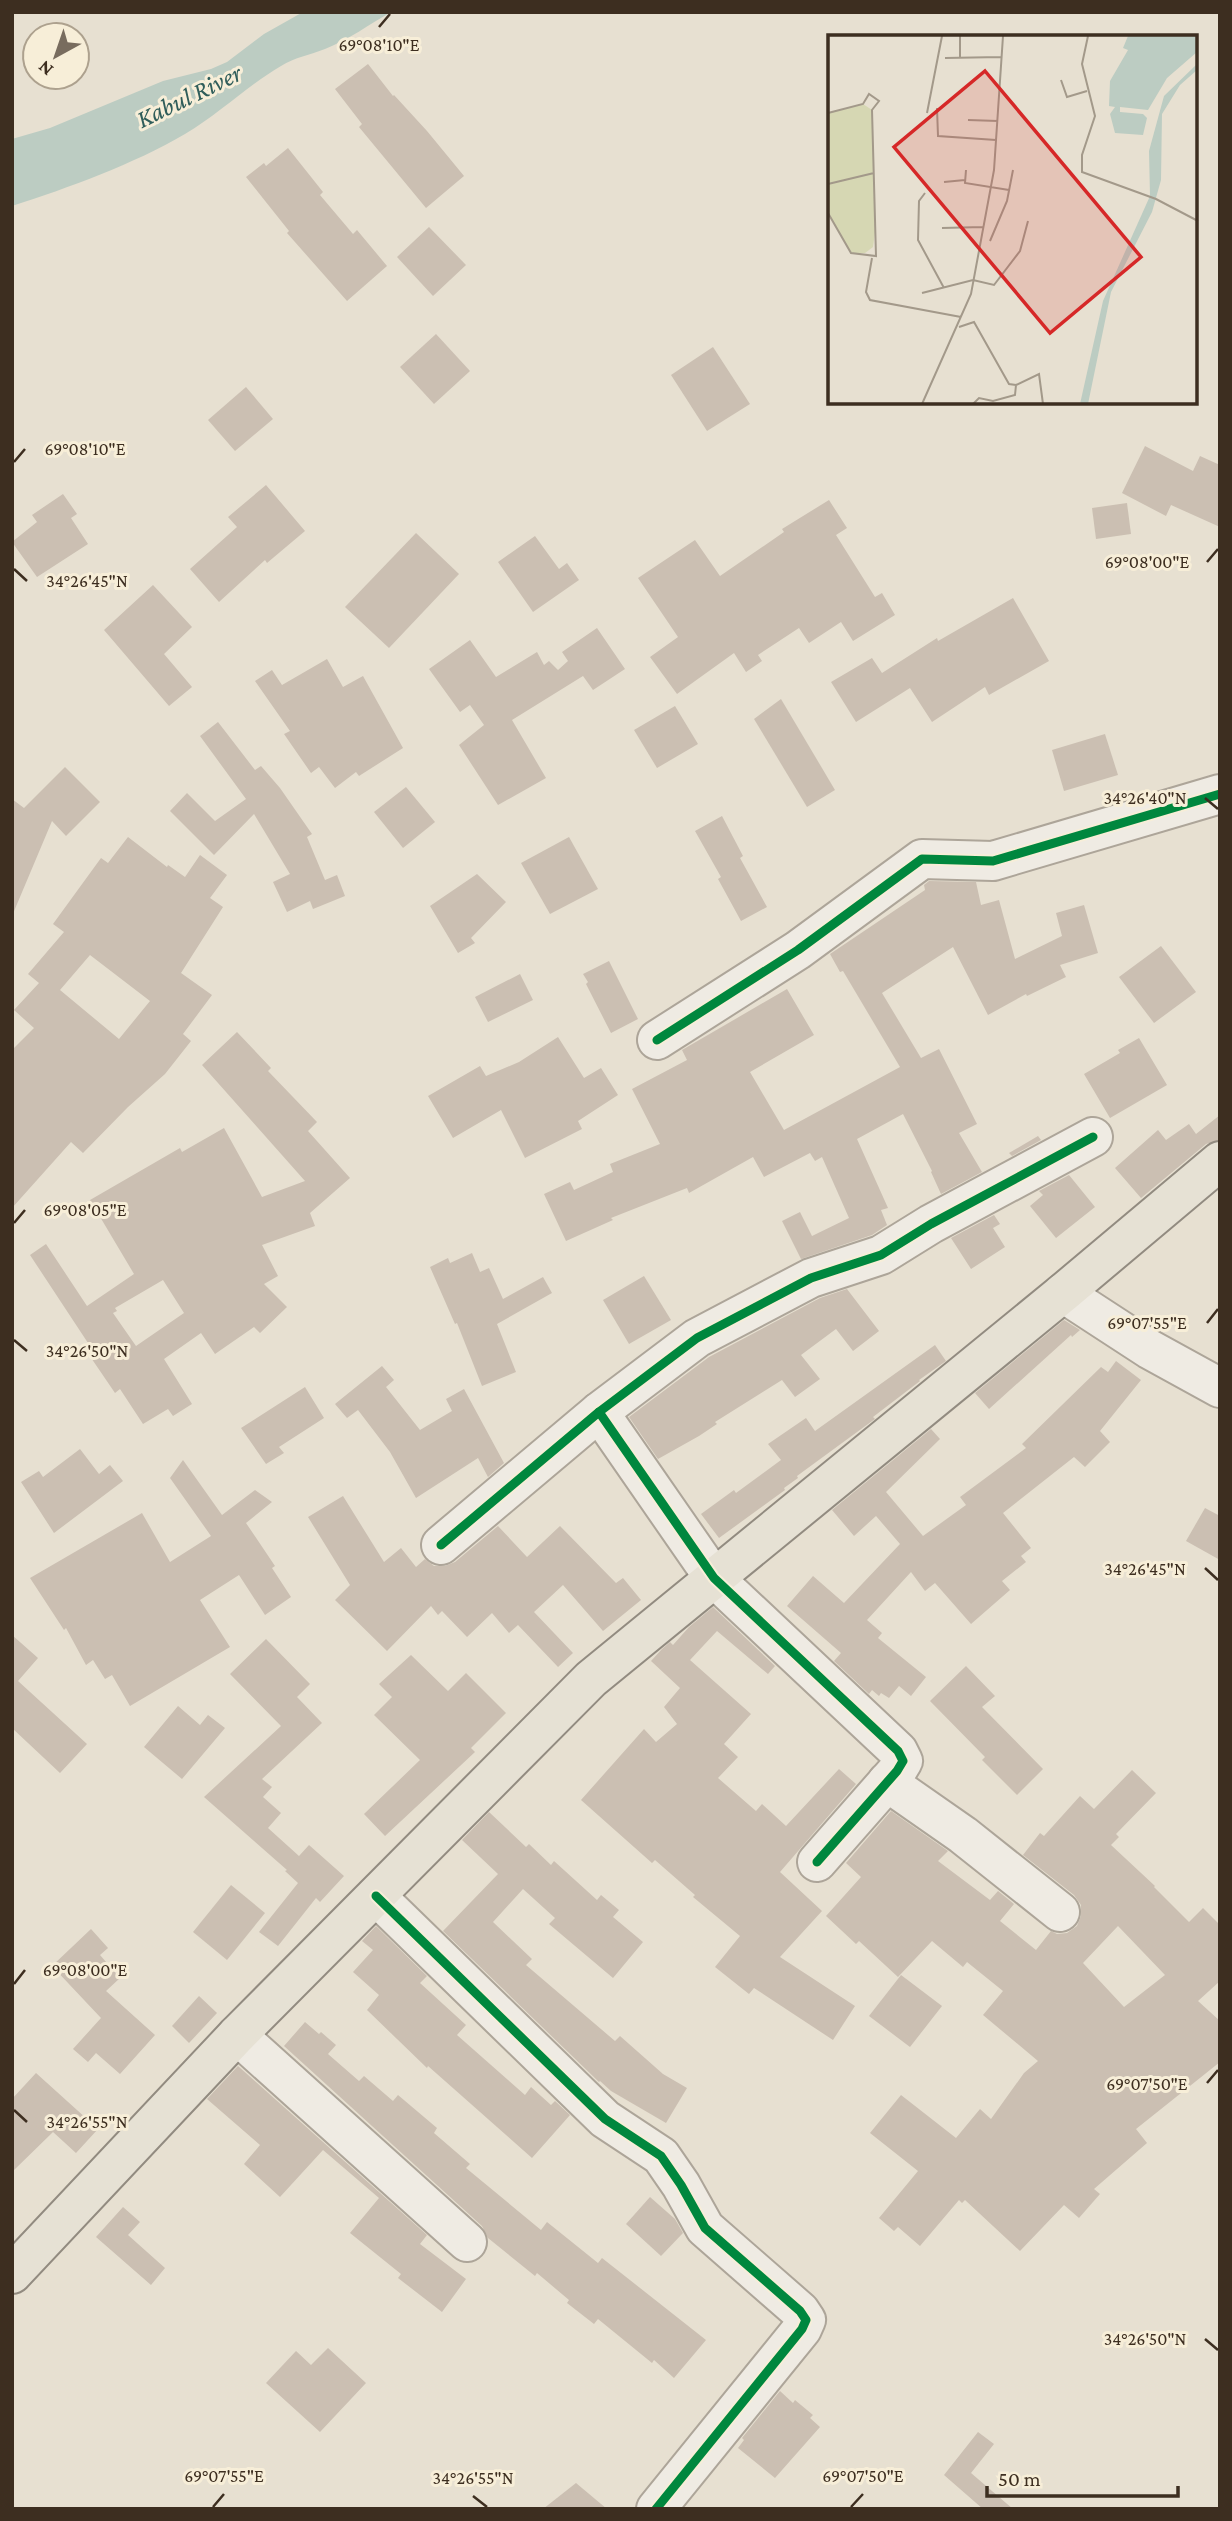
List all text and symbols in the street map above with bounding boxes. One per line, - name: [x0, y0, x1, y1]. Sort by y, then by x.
- north arrow: [21, 21, 91, 91]
- text: 69°08'10"E: [338, 35, 420, 55]
- inset map: [828, 35, 1197, 404]
- text: N: [34, 56, 57, 81]
- water label: Kabul River: [132, 58, 247, 134]
- text: 69°08'10"E: [44, 439, 126, 459]
- text: 69°08'00"E: [1105, 552, 1190, 572]
- text: 34°26'45"N: [46, 571, 128, 591]
- text: 34°26'40"N: [1103, 788, 1187, 808]
- text: 69°08'05"E: [43, 1200, 127, 1220]
- text: 69°07'55"E: [1107, 1313, 1187, 1333]
- text: 34°26'50"N: [46, 1341, 129, 1361]
- text: 34°26'45"N: [1104, 1559, 1186, 1579]
- text: 69°08'00"E: [43, 1960, 128, 1980]
- text: 69°07'50"E: [1106, 2074, 1188, 2094]
- text: 34°26'55"N: [46, 2112, 128, 2132]
- text: 34°26'50"N: [1104, 2329, 1187, 2349]
- scale bar: [987, 2454, 1178, 2498]
- text: 69°07'55"E: [184, 2466, 264, 2486]
- text: 69°07'50"E: [822, 2466, 904, 2486]
- text: 50 m: [998, 2467, 1041, 2491]
- text: 34°26'55"N: [432, 2468, 514, 2488]

